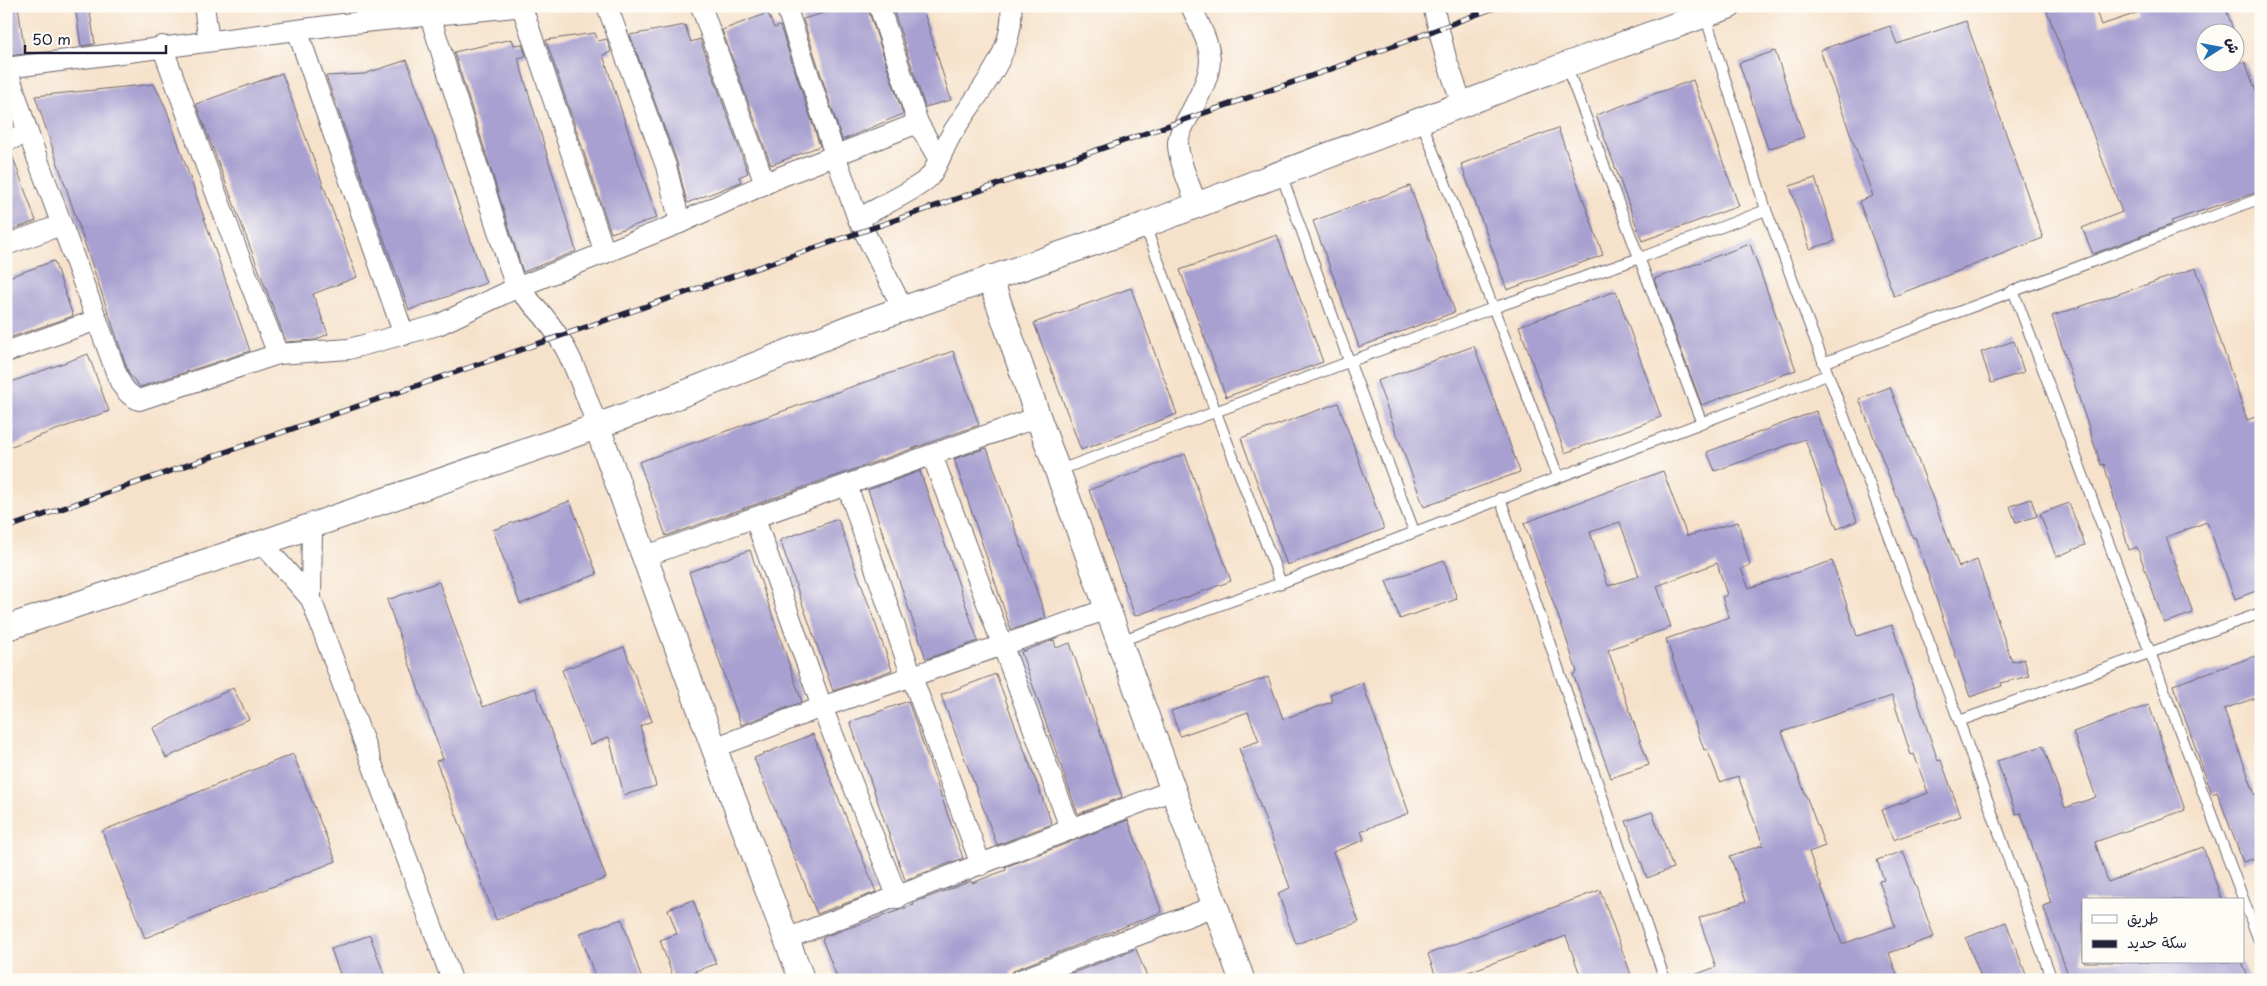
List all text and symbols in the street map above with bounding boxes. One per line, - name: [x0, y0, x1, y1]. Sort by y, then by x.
- scale bar: [25, 22, 166, 54]
- north arrow: [2194, 22, 2244, 72]
- text: 50 m: [32, 27, 71, 50]
- text: ش: [2221, 36, 2245, 55]
- legend: [2082, 898, 2244, 964]
- text: طريق: [2127, 906, 2159, 929]
- text: سكة حديد: [2127, 930, 2187, 953]

